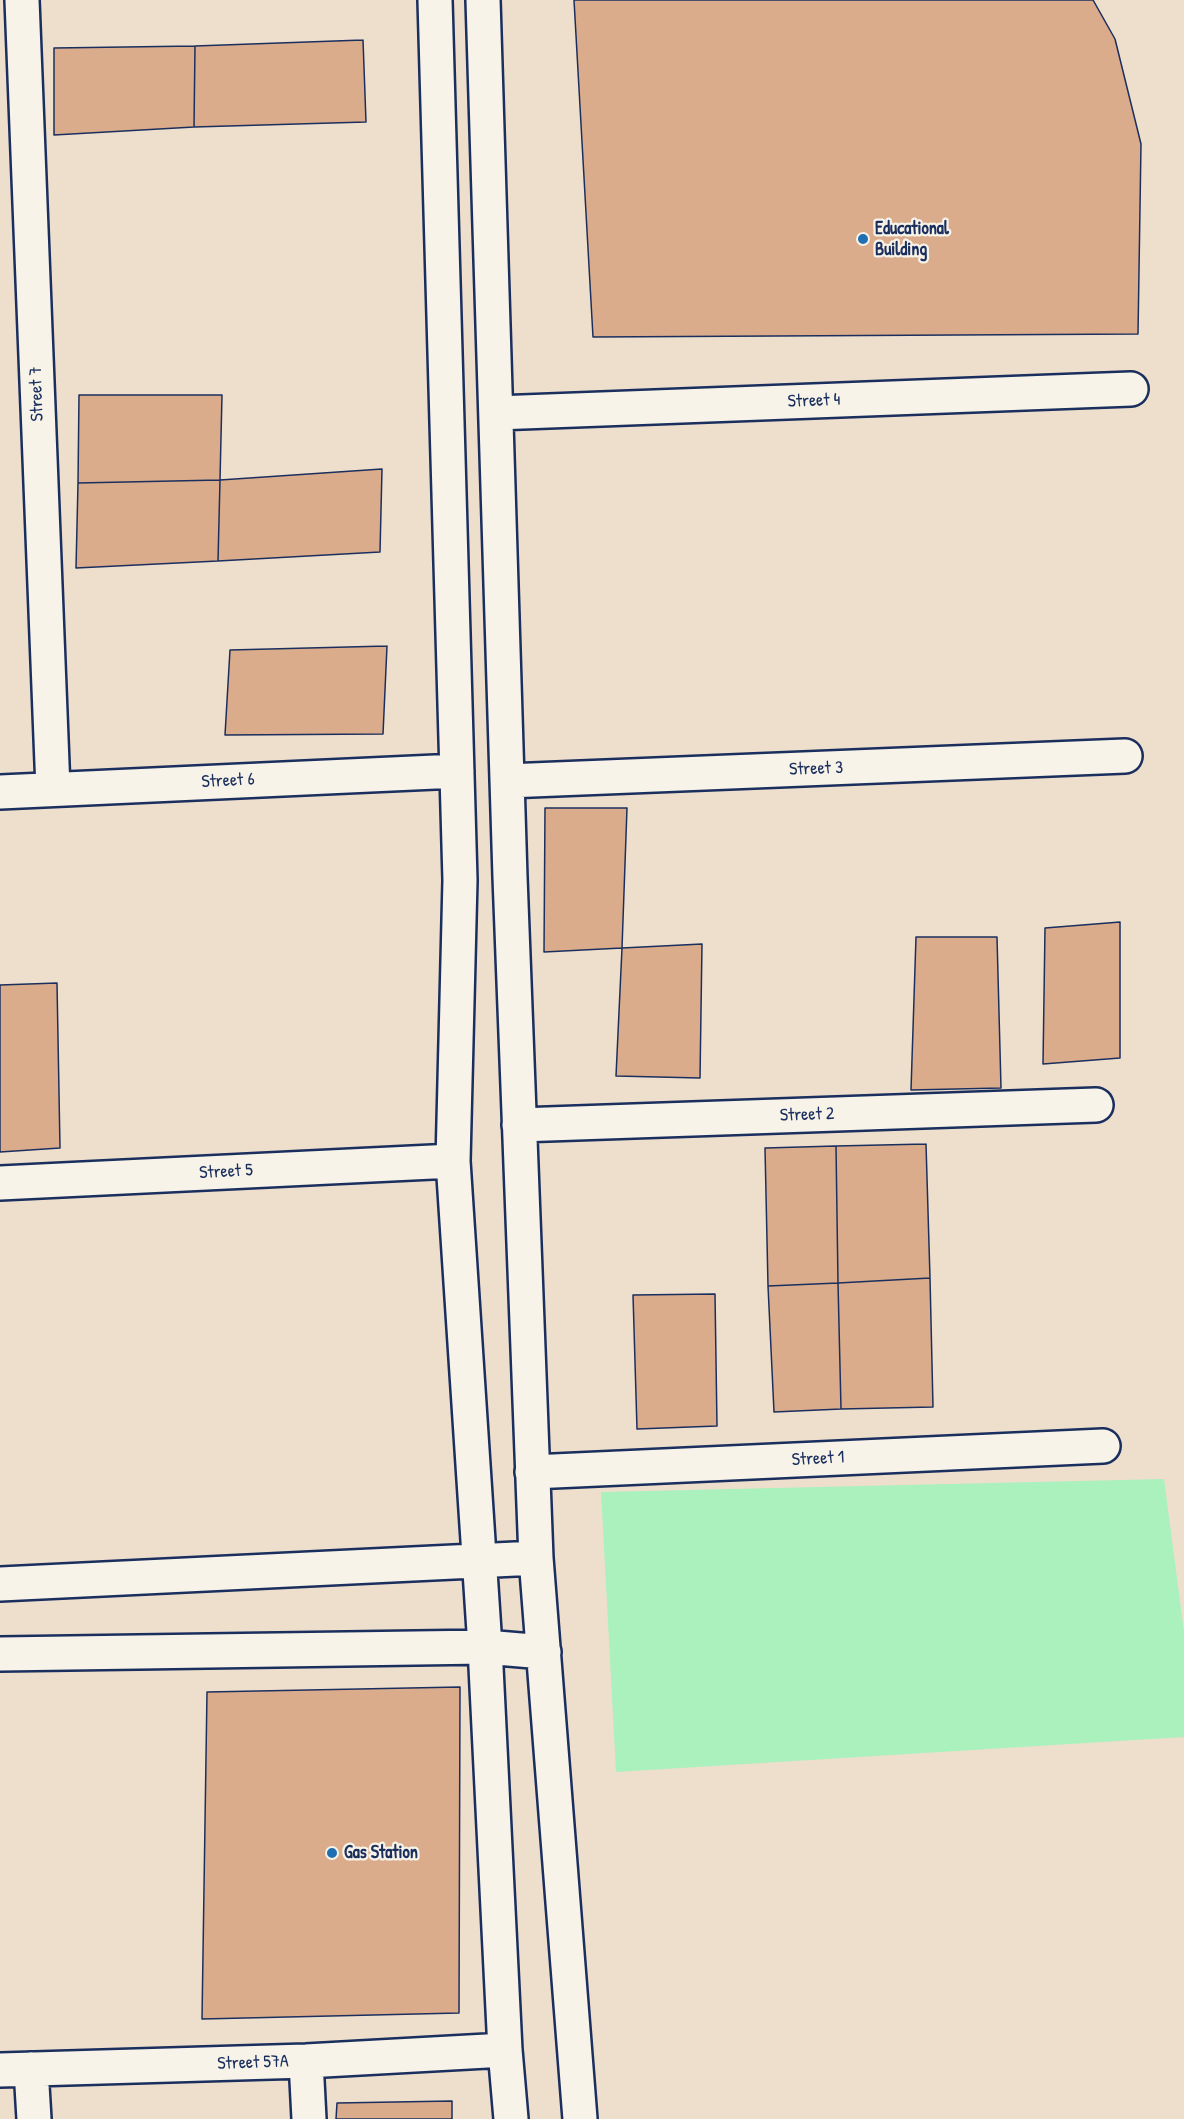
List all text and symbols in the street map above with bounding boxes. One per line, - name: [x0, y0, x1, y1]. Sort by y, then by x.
- place label: Educational Building: [875, 218, 949, 260]
- marker: Educational Building: [856, 232, 870, 246]
- street label: Street 7: [25, 366, 49, 422]
- street label: Street 4: [787, 389, 841, 413]
- street label: Street 3: [789, 757, 843, 781]
- street label: Street 6: [201, 769, 255, 793]
- street label: Street 2: [779, 1103, 835, 1127]
- street label: Street 5: [199, 1160, 253, 1184]
- street label: Street 1: [791, 1447, 845, 1471]
- place label: Gas Station: [344, 1842, 418, 1864]
- marker: Gas Station: [325, 1846, 339, 1860]
- street label: Street 57A: [217, 2051, 289, 2075]

